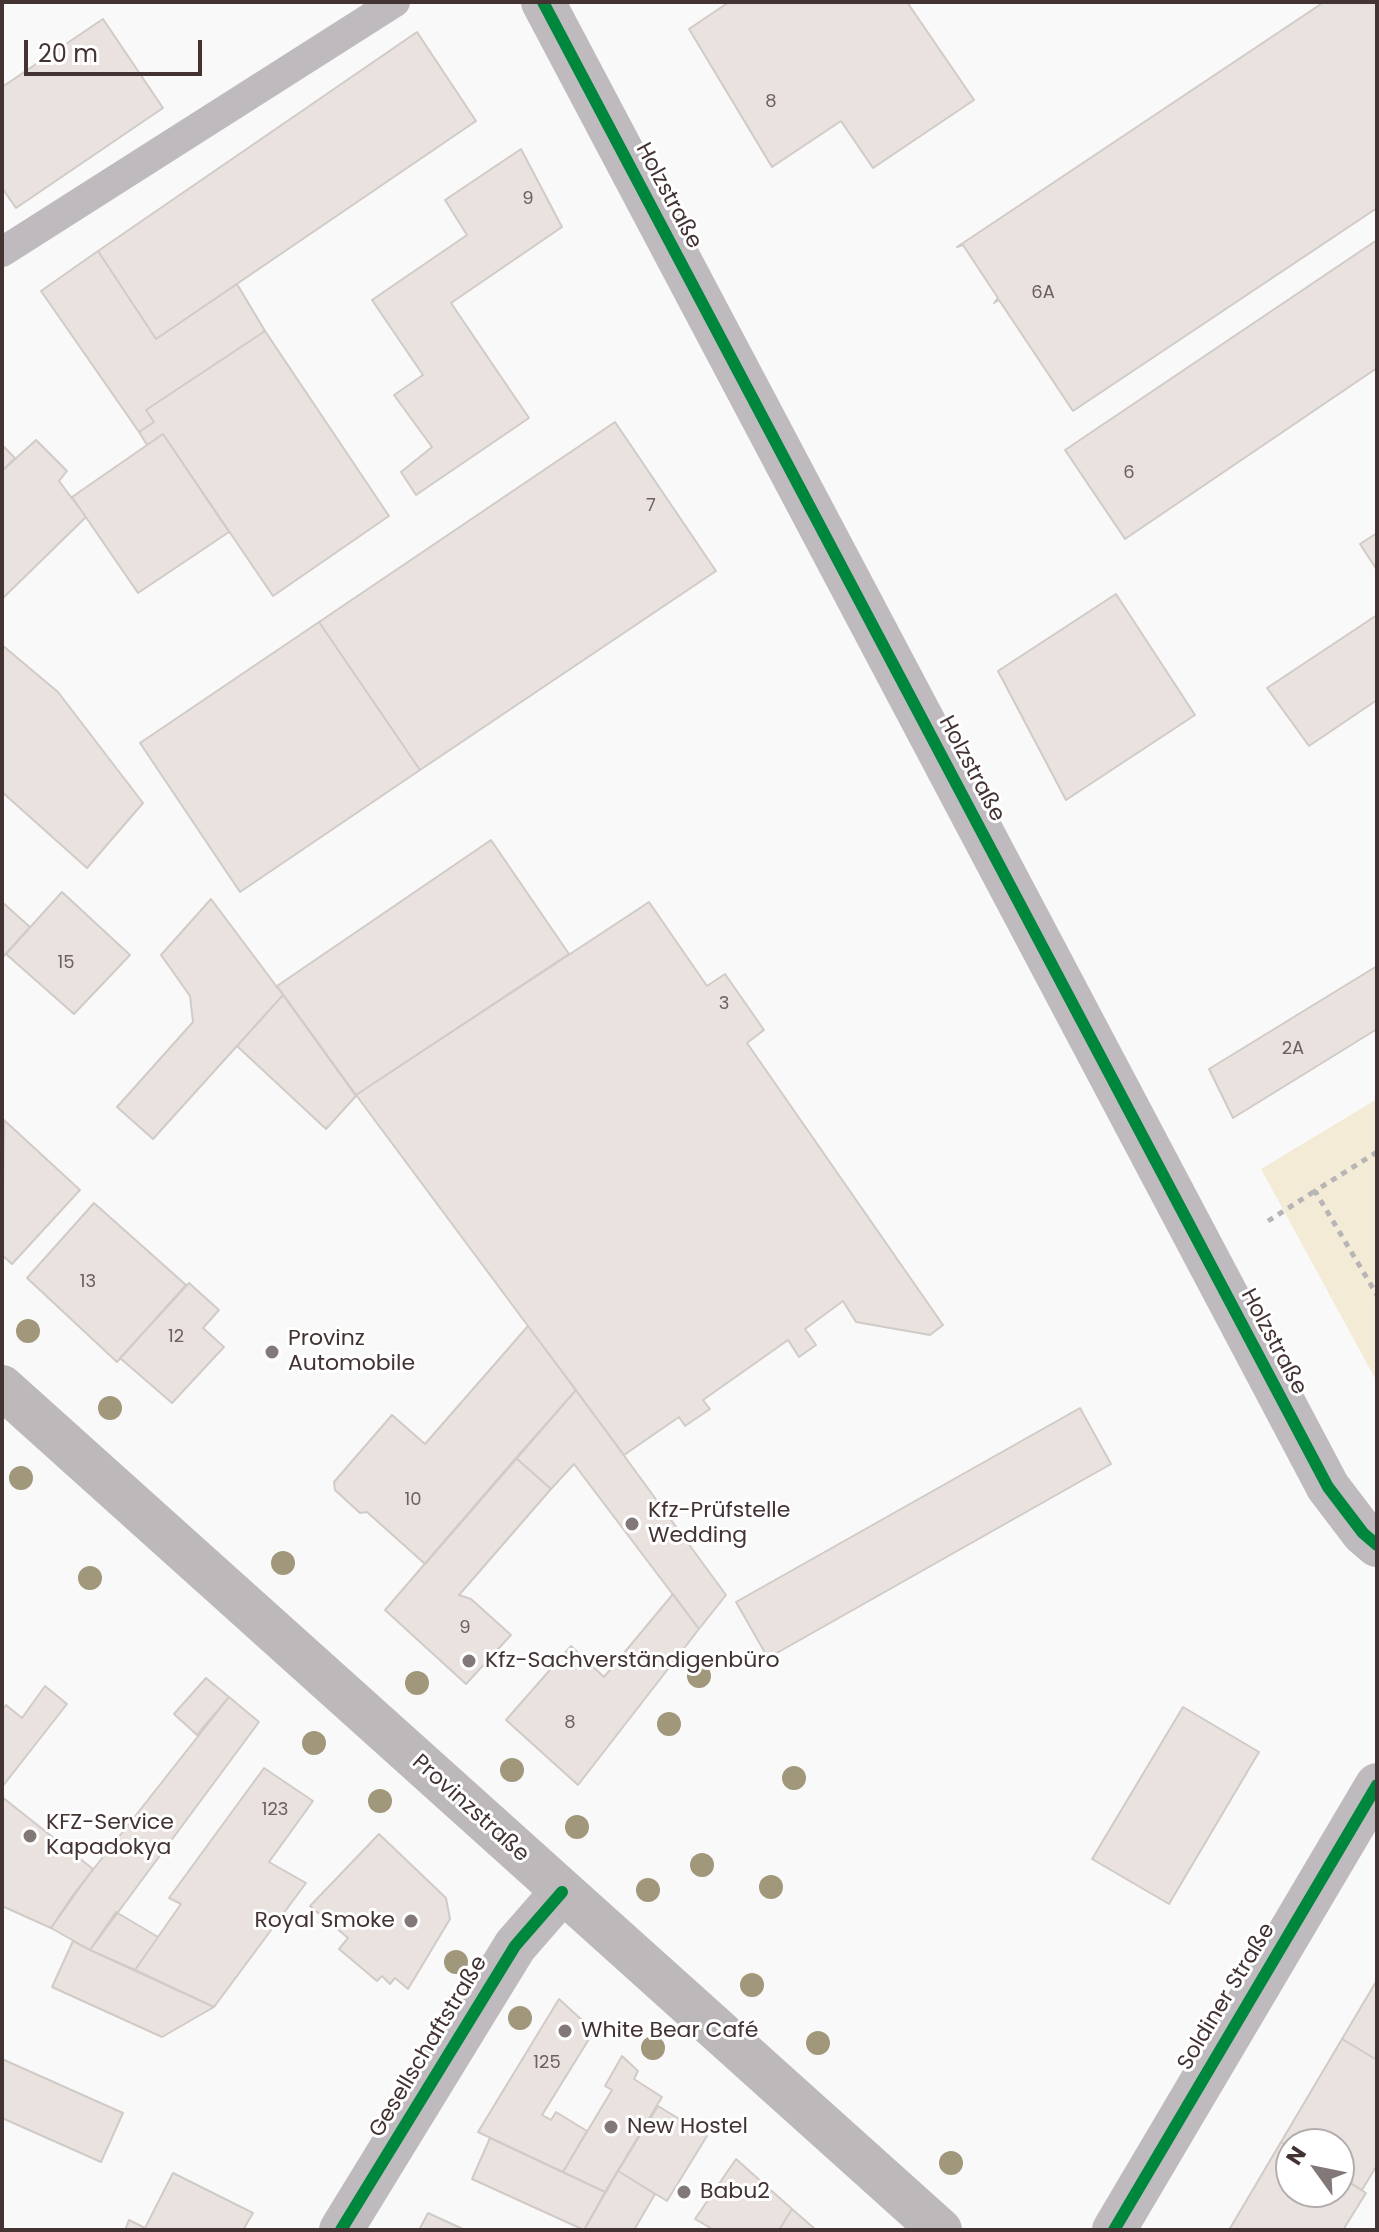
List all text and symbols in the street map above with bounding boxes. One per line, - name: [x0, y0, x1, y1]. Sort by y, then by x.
- scale bar: [28, 24, 206, 74]
- text: 20 m: [38, 37, 98, 70]
- house number: 8: [765, 91, 777, 113]
- street label: Holzstraße: [629, 139, 707, 253]
- house number: 9: [522, 188, 534, 210]
- house number: 6A: [1031, 282, 1055, 304]
- house number: 6: [1123, 462, 1135, 484]
- house number: 7: [646, 495, 656, 517]
- street label: Holzstraße: [932, 712, 1010, 826]
- house number: 15: [57, 952, 75, 974]
- house number: 3: [719, 993, 729, 1015]
- house number: 2A: [1282, 1038, 1304, 1060]
- house number: 13: [80, 1271, 96, 1293]
- street label: Holzstraße: [1234, 1285, 1312, 1399]
- house number: 12: [168, 1326, 184, 1348]
- place label: Provinz Automobile: [288, 1326, 415, 1378]
- marker: Provinz Automobile: [263, 1343, 281, 1361]
- house number: 10: [404, 1489, 422, 1511]
- place label: Kfz-Prüfstelle Wedding: [648, 1498, 790, 1550]
- marker: Kfz-Prüfstelle Wedding: [623, 1515, 641, 1533]
- house number: 9: [459, 1617, 471, 1639]
- place label: Kfz-Sachverständigenbüro: [485, 1648, 780, 1674]
- marker: Kfz-Sachverständigenbüro: [460, 1652, 478, 1670]
- house number: 8: [564, 1712, 576, 1734]
- street label: Provinzstraße: [406, 1750, 534, 1868]
- house number: 123: [262, 1799, 288, 1821]
- place label: KFZ-Service Kapadokya: [46, 1810, 174, 1862]
- marker: KFZ-Service Kapadokya: [21, 1827, 39, 1845]
- place label: Royal Smoke: [254, 1908, 395, 1934]
- marker: Royal Smoke: [402, 1912, 420, 1930]
- street label: Soldiner Straße: [1173, 1919, 1281, 2075]
- street label: Gesellschaftstraße: [364, 1952, 494, 2142]
- place label: White Bear Café: [581, 2018, 758, 2044]
- marker: White Bear Café: [556, 2022, 574, 2040]
- house number: 125: [533, 2052, 561, 2074]
- place label: New Hostel: [627, 2114, 748, 2140]
- marker: New Hostel: [602, 2118, 620, 2136]
- north arrow: [1275, 2128, 1355, 2208]
- text: N: [1279, 2140, 1314, 2171]
- place label: Babu2: [700, 2179, 770, 2205]
- marker: Babu2: [675, 2183, 693, 2201]

